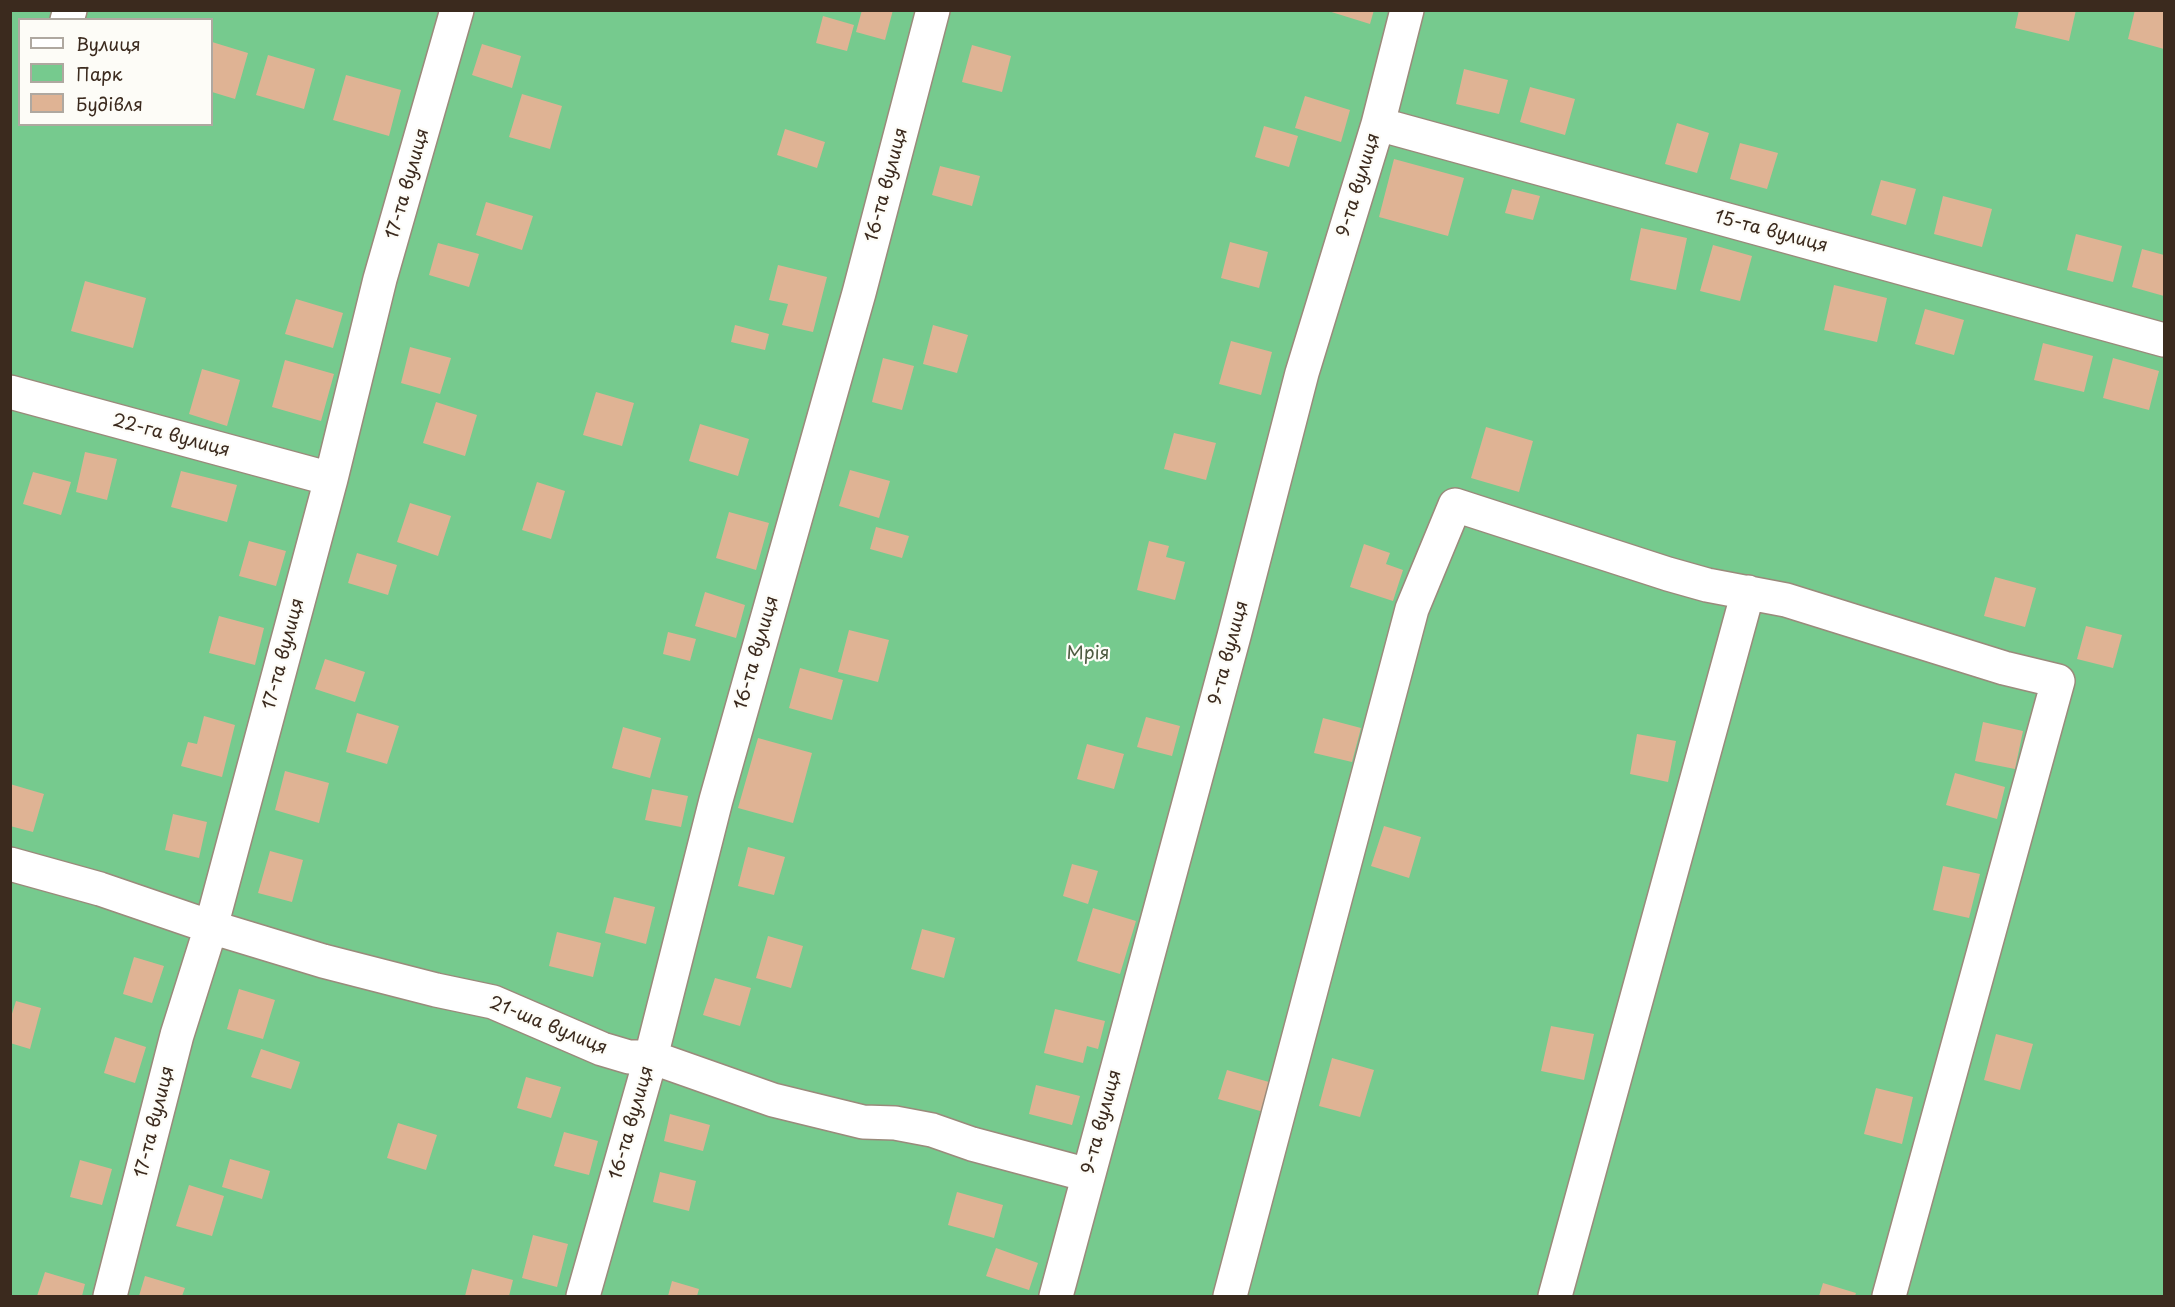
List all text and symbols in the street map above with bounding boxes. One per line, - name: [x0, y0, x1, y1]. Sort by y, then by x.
- legend: [18, 18, 213, 126]
- text: Вулиця: [76, 30, 141, 57]
- text: Парк: [76, 60, 122, 87]
- text: Будівля: [76, 90, 143, 117]
- street label: 17-та вулиця: [382, 126, 434, 242]
- street label: 16-та вулиця: [861, 126, 913, 244]
- street label: 9-та вулиця: [1333, 131, 1385, 239]
- street label: 15-та вулиця: [1712, 207, 1830, 257]
- street label: 22-га вулиця: [110, 410, 232, 462]
- street label: 16-та вулиця: [730, 594, 784, 712]
- street label: 17-та вулиця: [259, 596, 309, 712]
- street label: 9-та вулиця: [1205, 598, 1253, 708]
- park label: Мрія: [1067, 643, 1109, 665]
- street label: 21-ша вулиця: [486, 992, 610, 1060]
- street label: 17-та вулиця: [131, 1064, 179, 1180]
- street label: 16-та вулиця: [605, 1064, 659, 1182]
- street label: 9-та вулиця: [1078, 1067, 1126, 1177]

